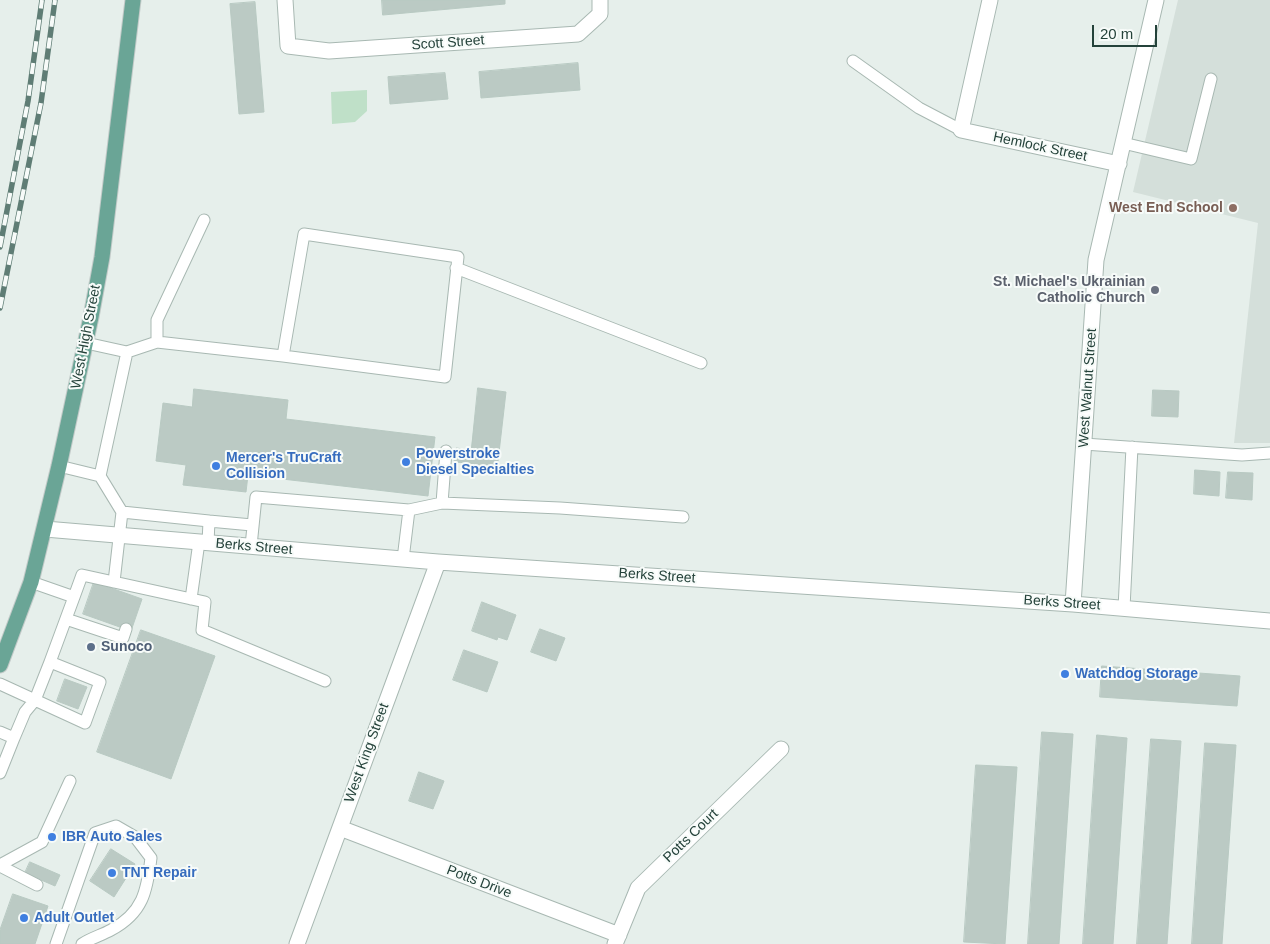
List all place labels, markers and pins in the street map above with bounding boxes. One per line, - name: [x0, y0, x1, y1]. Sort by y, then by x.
- place label: West End School: [1109, 200, 1223, 216]
- marker: West End School: [1227, 202, 1239, 214]
- place label: St. Michael's Ukrainian Catholic Church: [993, 274, 1145, 306]
- marker: St. Michael's Ukrainian Catholic Church: [1149, 284, 1161, 296]
- place label: Powerstroke Diesel Specialties: [416, 446, 534, 478]
- place label: Mercer's TruCraft Collision: [226, 450, 341, 482]
- marker: Powerstroke Diesel Specialties: [400, 456, 412, 468]
- marker: Mercer's TruCraft Collision: [210, 460, 222, 472]
- place label: Sunoco: [101, 639, 152, 655]
- marker: Sunoco: [85, 641, 97, 653]
- place label: Watchdog Storage: [1075, 666, 1198, 682]
- marker: Watchdog Storage: [1059, 668, 1071, 680]
- place label: IBR Auto Sales: [62, 829, 162, 845]
- marker: IBR Auto Sales: [46, 831, 58, 843]
- place label: TNT Repair: [122, 865, 197, 881]
- marker: TNT Repair: [106, 867, 118, 879]
- place label: Adult Outlet: [34, 910, 114, 926]
- marker: Adult Outlet: [18, 912, 30, 924]

